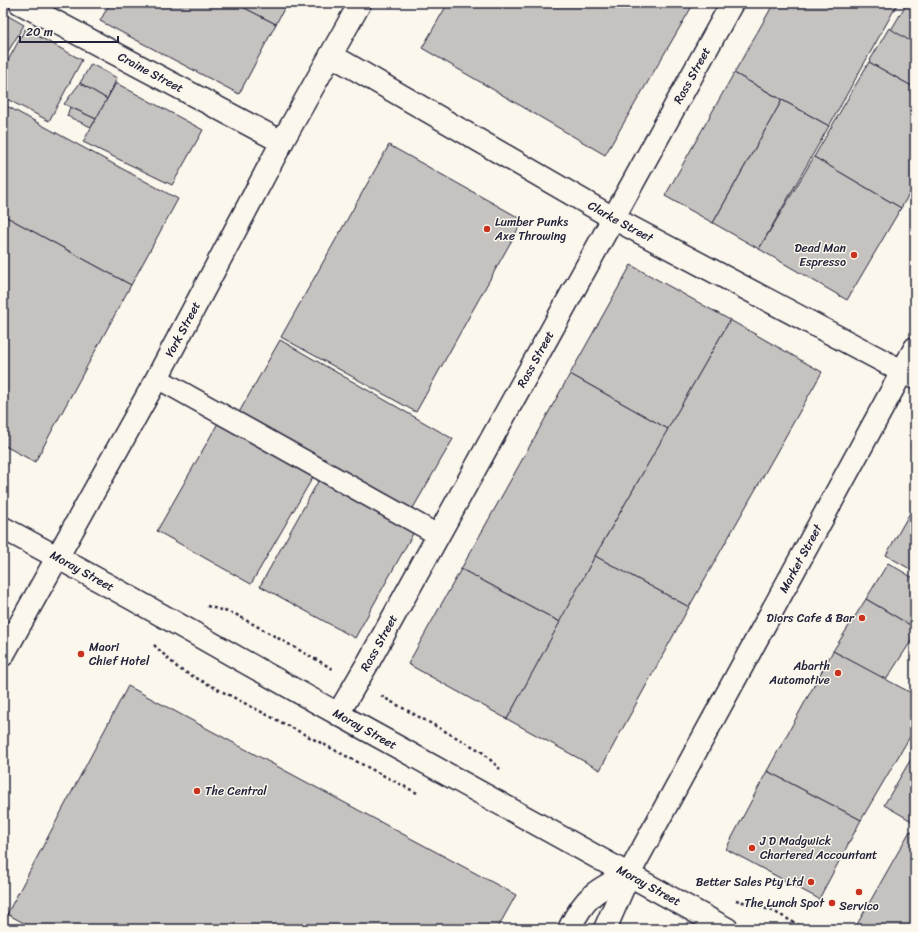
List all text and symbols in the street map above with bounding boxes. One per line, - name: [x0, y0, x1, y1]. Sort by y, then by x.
- scale bar: [20, 18, 118, 44]
- text: 20 m: [26, 21, 53, 43]
- street label: Ross Street: [667, 43, 717, 108]
- street label: Craine Street: [114, 46, 188, 99]
- street label: Clarke Street: [583, 195, 658, 249]
- place label: Lumber Punks Axe Throwing: [494, 211, 568, 247]
- marker: Lumber Punks Axe Throwing: [482, 224, 492, 234]
- place label: Dead Man Espresso: [794, 237, 847, 273]
- marker: Dead Man Espresso: [849, 250, 859, 260]
- street label: York Street: [159, 297, 207, 361]
- street label: Ross Street: [511, 327, 560, 392]
- street label: Market Street: [773, 519, 829, 597]
- street label: Moray Street: [46, 544, 118, 598]
- place label: Diors Cafe & Bar: [767, 607, 855, 629]
- street label: Ross Street: [354, 610, 404, 676]
- marker: Diors Cafe & Bar: [857, 613, 867, 623]
- place label: Maori Chief Hotel: [89, 636, 150, 672]
- marker: Maori Chief Hotel: [76, 649, 86, 659]
- place label: Abarth Automotive: [768, 655, 830, 691]
- marker: Abarth Automotive: [833, 668, 843, 678]
- street label: Moray Street: [329, 702, 401, 756]
- place label: The Central: [205, 780, 267, 802]
- marker: The Central: [192, 786, 202, 796]
- place label: J D Madgwick Chartered Accountant: [759, 830, 877, 866]
- marker: J D Madgwick Chartered Accountant: [747, 843, 757, 853]
- street label: Moray Street: [612, 859, 685, 912]
- place label: Better Sales Pty Ltd: [696, 871, 805, 893]
- marker: Better Sales Pty Ltd: [806, 877, 816, 887]
- marker: Servico: [854, 887, 864, 897]
- place label: The Lunch Spot: [744, 892, 825, 914]
- place label: Servico: [839, 895, 879, 917]
- marker: The Lunch Spot: [827, 898, 837, 908]

